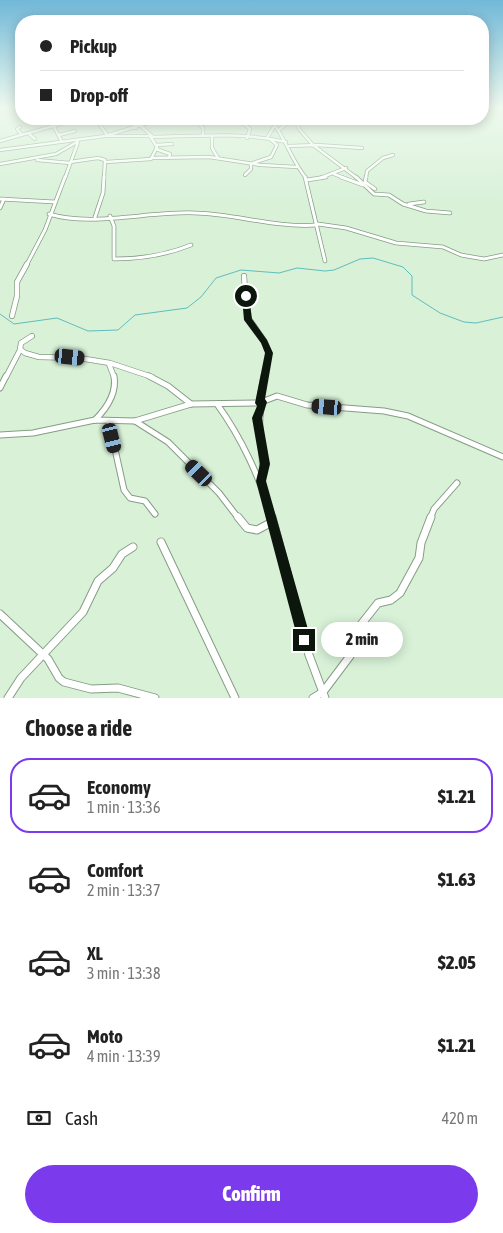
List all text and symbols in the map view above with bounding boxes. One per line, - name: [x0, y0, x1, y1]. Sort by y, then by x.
- text: Pickup: [70, 35, 117, 57]
- text: Drop-off: [70, 84, 128, 106]
- route start: [235, 285, 257, 307]
- car: [54, 348, 85, 366]
- car: [311, 398, 342, 416]
- car: [101, 422, 122, 454]
- car: [182, 457, 215, 489]
- callout: 2 min: [322, 622, 404, 658]
- route end: [293, 629, 315, 651]
- text: 2 min: [346, 630, 378, 648]
- text: Choose a ride: [25, 715, 132, 741]
- icon: car: [27, 773, 72, 818]
- text: Economy: [87, 776, 151, 798]
- text: $1.21: [438, 785, 476, 807]
- text: 1 min · 13:36: [87, 798, 160, 816]
- icon: car: [27, 856, 72, 901]
- text: Comfort: [87, 859, 143, 881]
- text: $1.63: [438, 868, 476, 890]
- text: 2 min · 13:37: [87, 881, 160, 899]
- icon: car: [27, 939, 72, 984]
- text: XL: [87, 942, 103, 964]
- text: $2.05: [438, 951, 476, 973]
- text: 3 min · 13:38: [87, 964, 160, 982]
- icon: car: [27, 1022, 72, 1067]
- text: Moto: [87, 1025, 123, 1047]
- text: $1.21: [438, 1034, 476, 1056]
- text: 4 min · 13:39: [87, 1047, 160, 1065]
- icon: cash: [25, 1104, 53, 1132]
- text: Cash: [65, 1107, 98, 1129]
- text: 420 m: [442, 1109, 478, 1127]
- button: Confirm: [25, 1165, 478, 1223]

